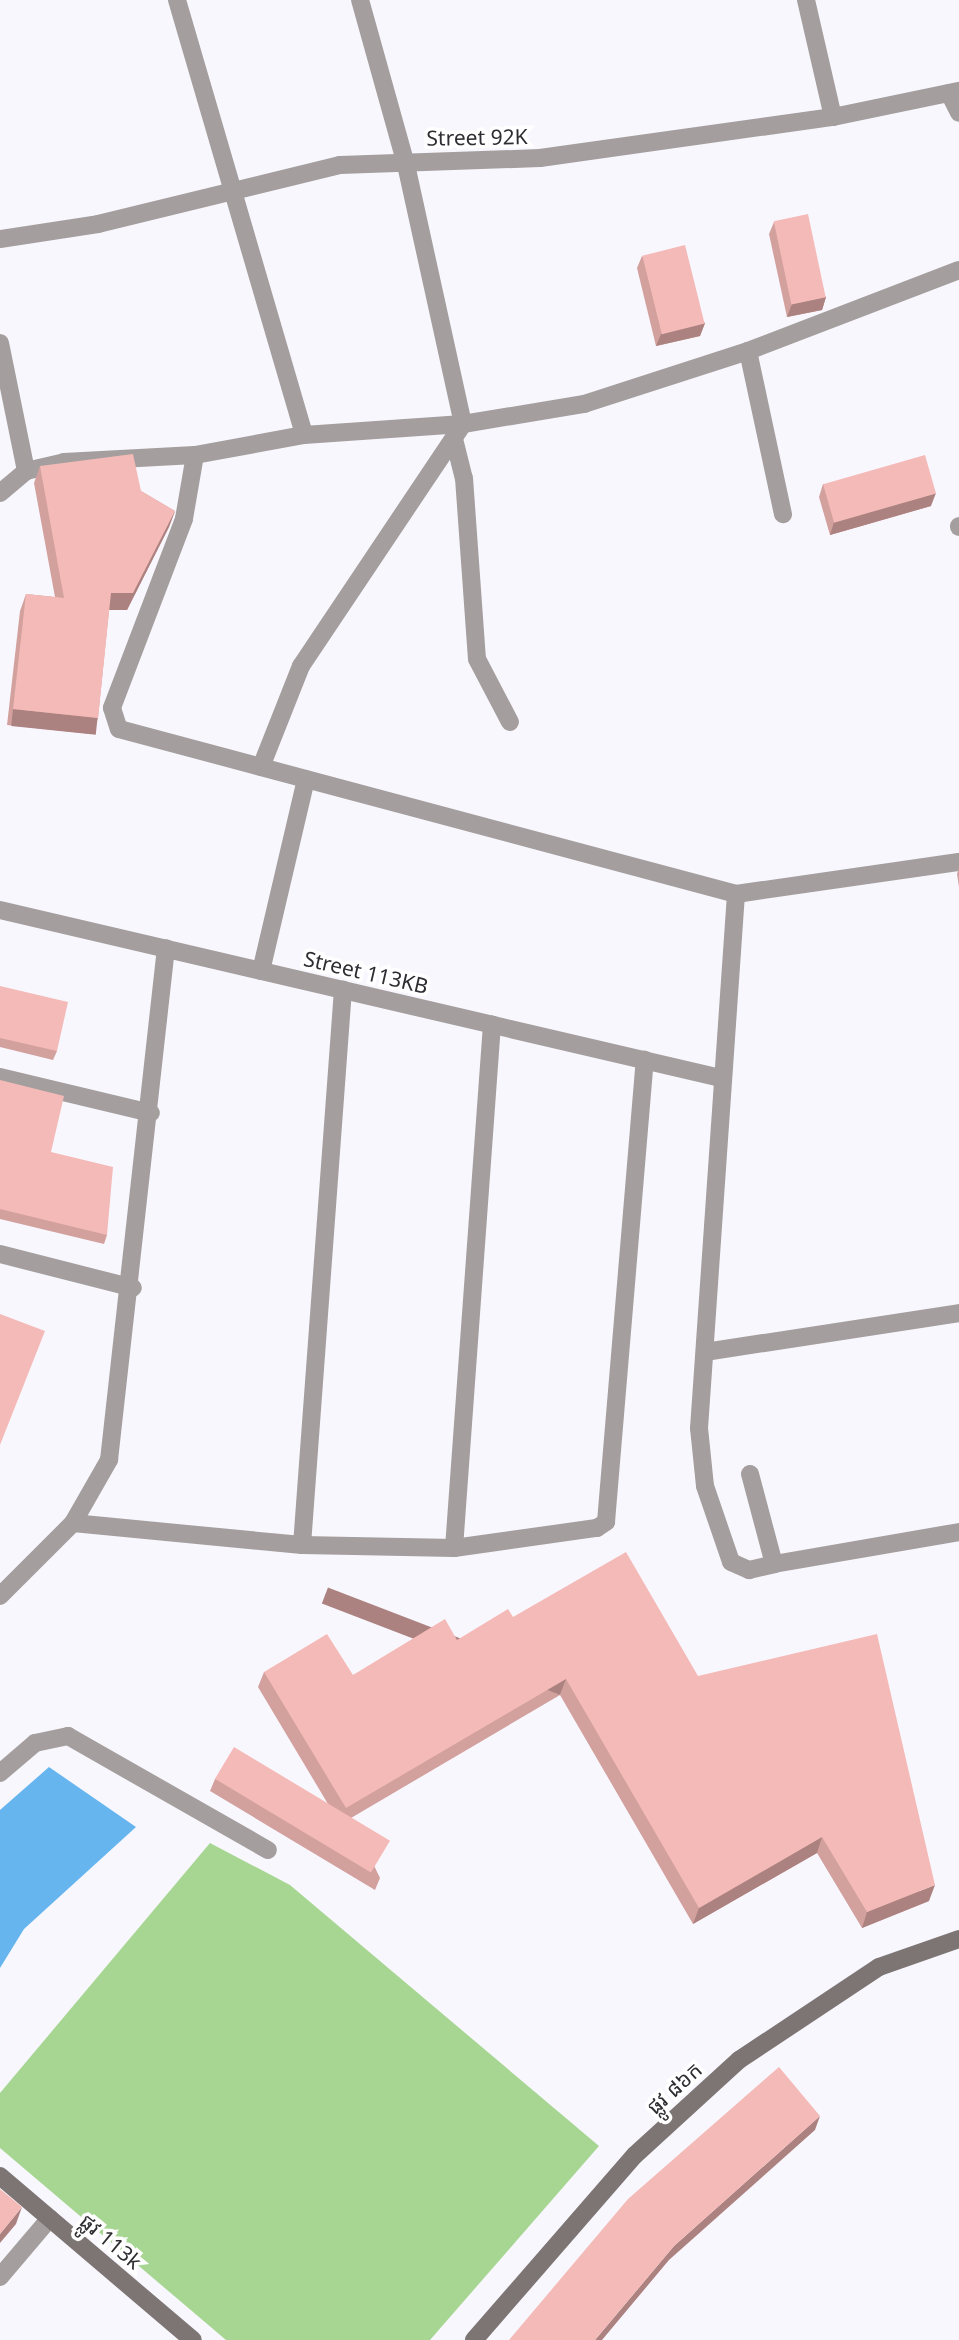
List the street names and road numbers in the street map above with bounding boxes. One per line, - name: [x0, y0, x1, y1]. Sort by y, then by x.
- street label: Street 92K: [426, 124, 528, 150]
- street label: Street 113KB: [301, 945, 431, 999]
- street label: ផ្លូវ ៨៦ក: [641, 2057, 707, 2119]
- street label: ផ្លូវ 113k: [75, 2208, 147, 2274]

